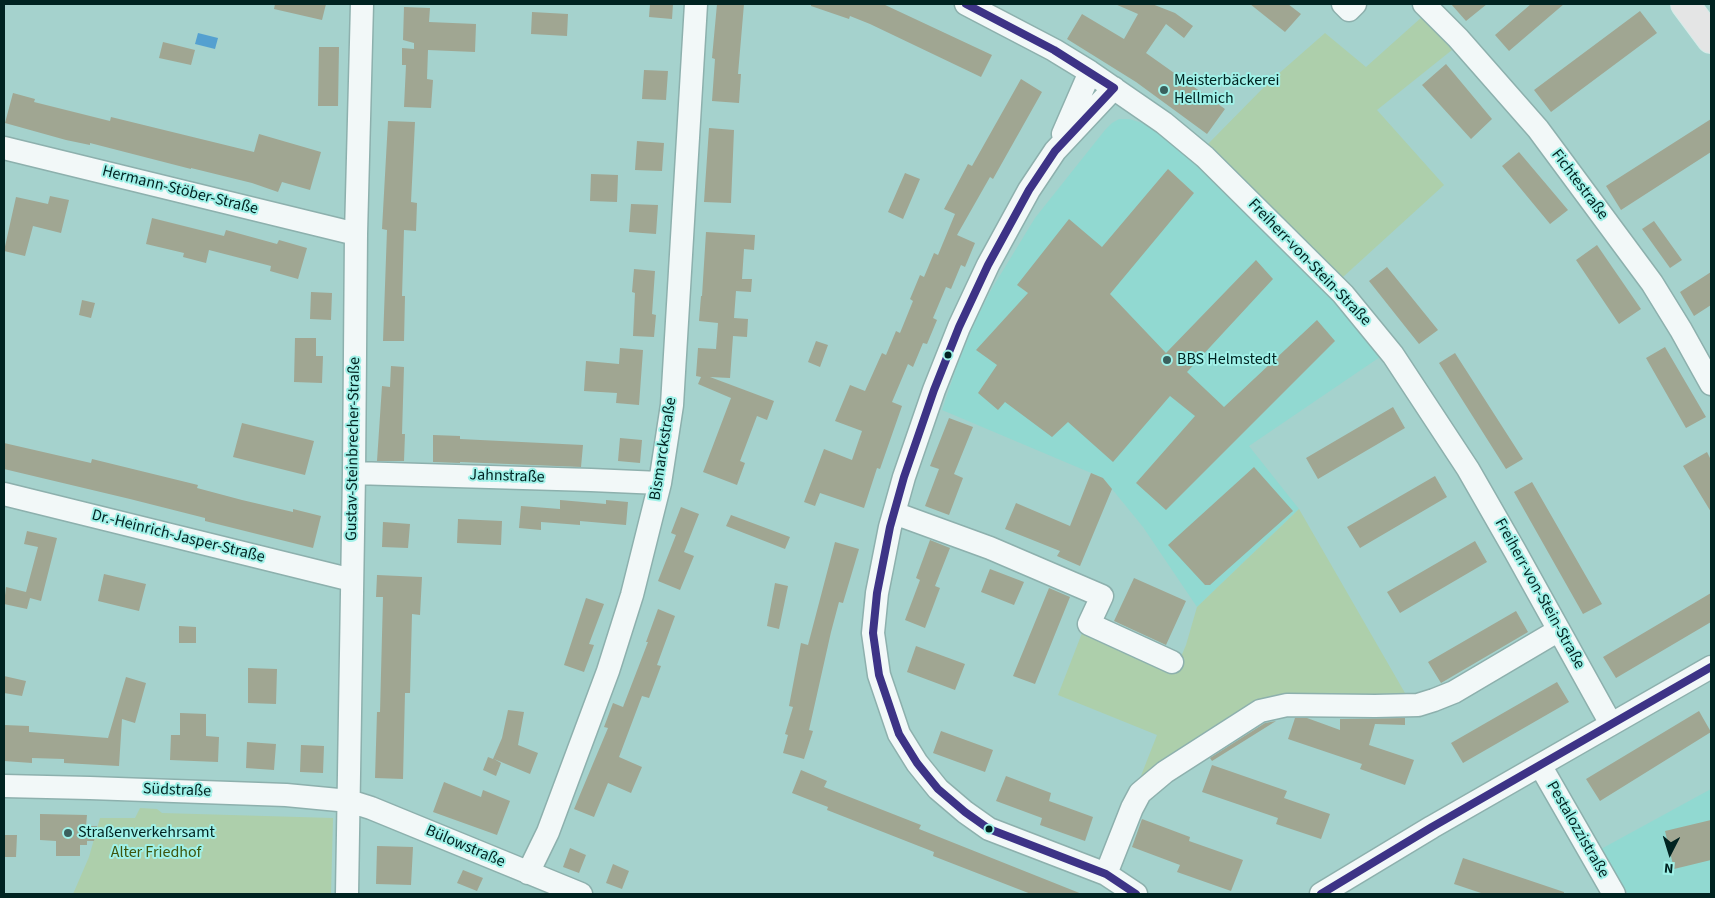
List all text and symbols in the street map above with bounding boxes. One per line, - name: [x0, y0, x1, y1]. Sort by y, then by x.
- place label: Meisterbäckerei Hellmich: [1174, 71, 1279, 109]
- marker: Meisterbäckerei Hellmich: [1158, 84, 1170, 96]
- street label: Fichtestraße: [1546, 146, 1612, 224]
- street label: Hermann-Stöber-Straße: [100, 162, 260, 220]
- street label: Freiherr-von-Stein-Straße: [1243, 195, 1375, 331]
- unlabelled marker: [943, 350, 953, 360]
- place label: BBS Helmstedt: [1177, 350, 1277, 370]
- marker: BBS Helmstedt: [1161, 354, 1173, 366]
- street label: Gustav-Steinbrecher-Straße: [343, 357, 365, 541]
- street label: Bismarckstraße: [646, 396, 682, 502]
- street label: Jahnstraße: [469, 466, 545, 488]
- street label: Dr.-Heinrich-Jasper-Straße: [89, 506, 267, 568]
- street label: Freiherr-von-Stein-Straße: [1490, 515, 1588, 673]
- street label: Pestalozzistraße: [1542, 778, 1612, 882]
- street label: Südstraße: [143, 780, 211, 802]
- street label: Bülowstraße: [422, 822, 508, 872]
- place label: Straßenverkehrsamt: [78, 823, 215, 843]
- unlabelled marker: [984, 824, 994, 834]
- marker: Straßenverkehrsamt: [62, 827, 74, 839]
- north arrow: [1645, 828, 1695, 878]
- park label: Alter Friedhof: [111, 843, 201, 863]
- text: N: [1663, 858, 1674, 878]

